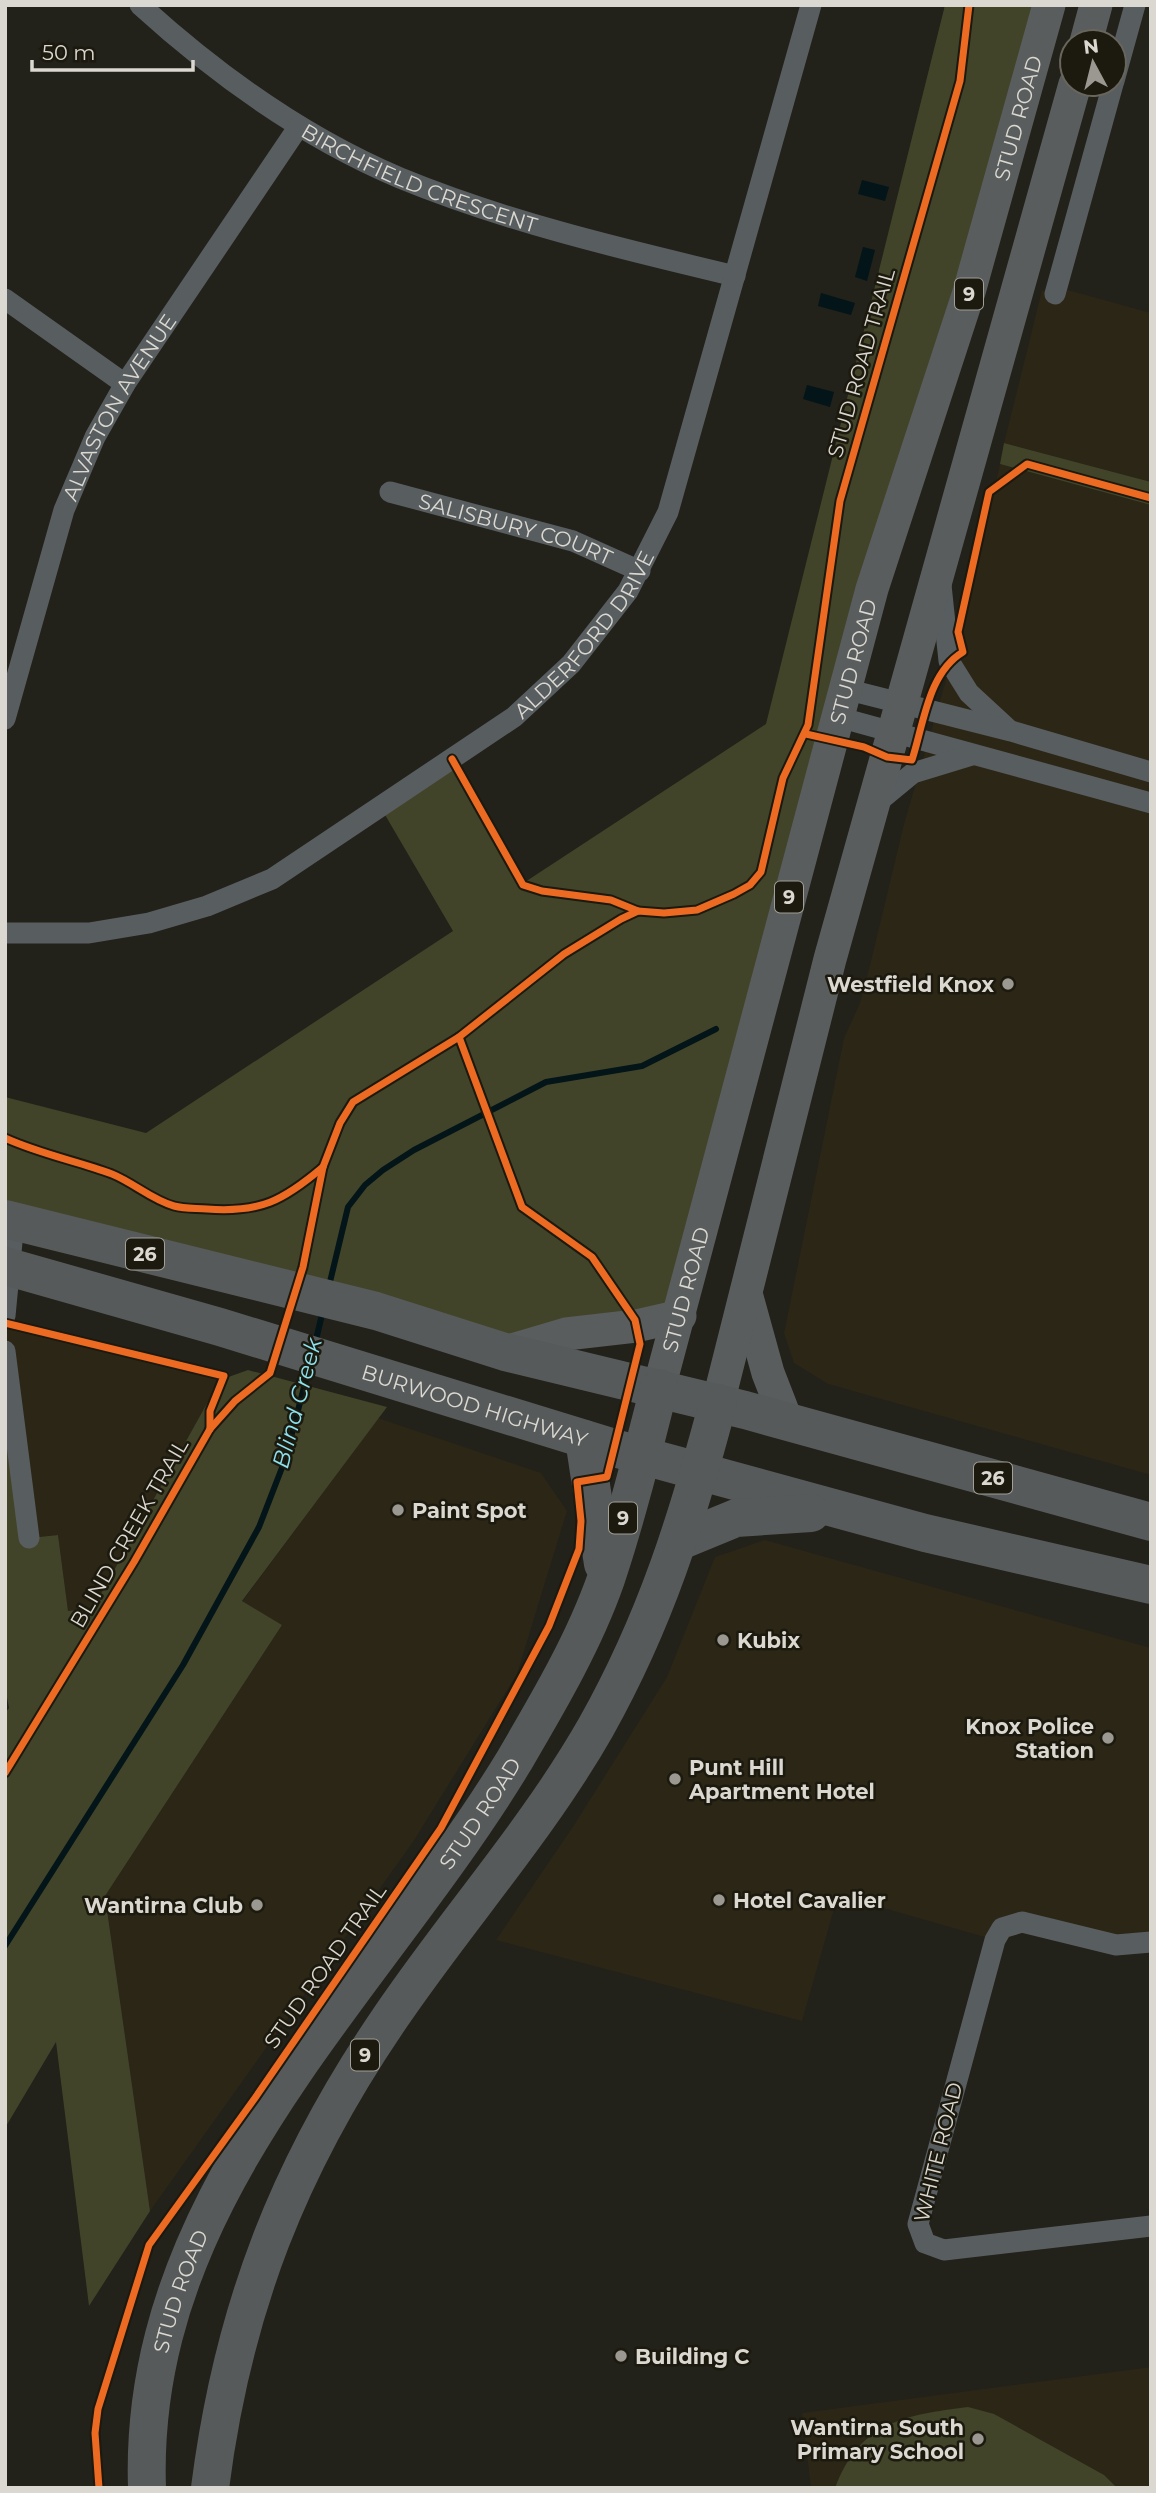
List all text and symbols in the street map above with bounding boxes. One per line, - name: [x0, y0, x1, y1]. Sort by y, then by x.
- scale bar: [32, 28, 192, 72]
- north arrow: [1058, 28, 1128, 98]
- text: N: [1082, 34, 1100, 59]
- text: 50 m: [42, 40, 96, 65]
- street label: STUD ROAD: [988, 52, 1047, 183]
- street label: BIRCHFIELD CRESCENT: [297, 118, 540, 237]
- street label: STUD ROAD TRAIL: [822, 265, 900, 460]
- road number: 9: [955, 278, 983, 310]
- street label: ALVASTON AVENUE: [57, 309, 181, 504]
- street label: SALISBURY COURT: [416, 488, 617, 570]
- street label: ALDERFORD DRIVE: [509, 546, 659, 723]
- street label: STUD ROAD: [824, 596, 881, 727]
- road number: 9: [775, 882, 803, 912]
- place label: Westfield Knox: [827, 972, 994, 997]
- marker: Westfield Knox: [1000, 976, 1016, 992]
- street label: STUD ROAD: [657, 1224, 714, 1355]
- road number: 26: [126, 1238, 164, 1270]
- water label: Blind Creek: [266, 1333, 328, 1471]
- street label: BURWOOD HIGHWAY: [359, 1359, 591, 1452]
- street label: BLIND CREEK TRAIL: [65, 1434, 194, 1632]
- road number: 26: [974, 1462, 1012, 1494]
- place label: Paint Spot: [412, 1498, 527, 1523]
- marker: Paint Spot: [390, 1502, 406, 1518]
- road number: 9: [609, 1502, 637, 1534]
- place label: Kubix: [737, 1628, 800, 1653]
- marker: Kubix: [715, 1632, 731, 1648]
- place label: Knox Police Station: [965, 1714, 1094, 1763]
- marker: Knox Police Station: [1100, 1730, 1116, 1746]
- street label: STUD ROAD: [433, 1753, 526, 1874]
- place label: Punt Hill Apartment Hotel: [688, 1755, 875, 1804]
- marker: Punt Hill Apartment Hotel: [667, 1771, 683, 1787]
- street label: STUD ROAD TRAIL: [259, 1878, 392, 2053]
- place label: Hotel Cavalier: [733, 1888, 886, 1913]
- marker: Hotel Cavalier: [711, 1892, 727, 1908]
- place label: Wantirna Club: [84, 1893, 243, 1918]
- marker: Wantirna Club: [249, 1897, 265, 1913]
- road number: 9: [351, 2039, 379, 2070]
- street label: WHITE ROAD: [909, 2080, 967, 2224]
- street label: STUD ROAD: [148, 2226, 213, 2355]
- place label: Building C: [635, 2344, 749, 2369]
- marker: Building C: [613, 2348, 629, 2364]
- place label: Wantirna South Primary School: [790, 2415, 964, 2464]
- marker: Wantirna South Primary School: [970, 2431, 986, 2447]

